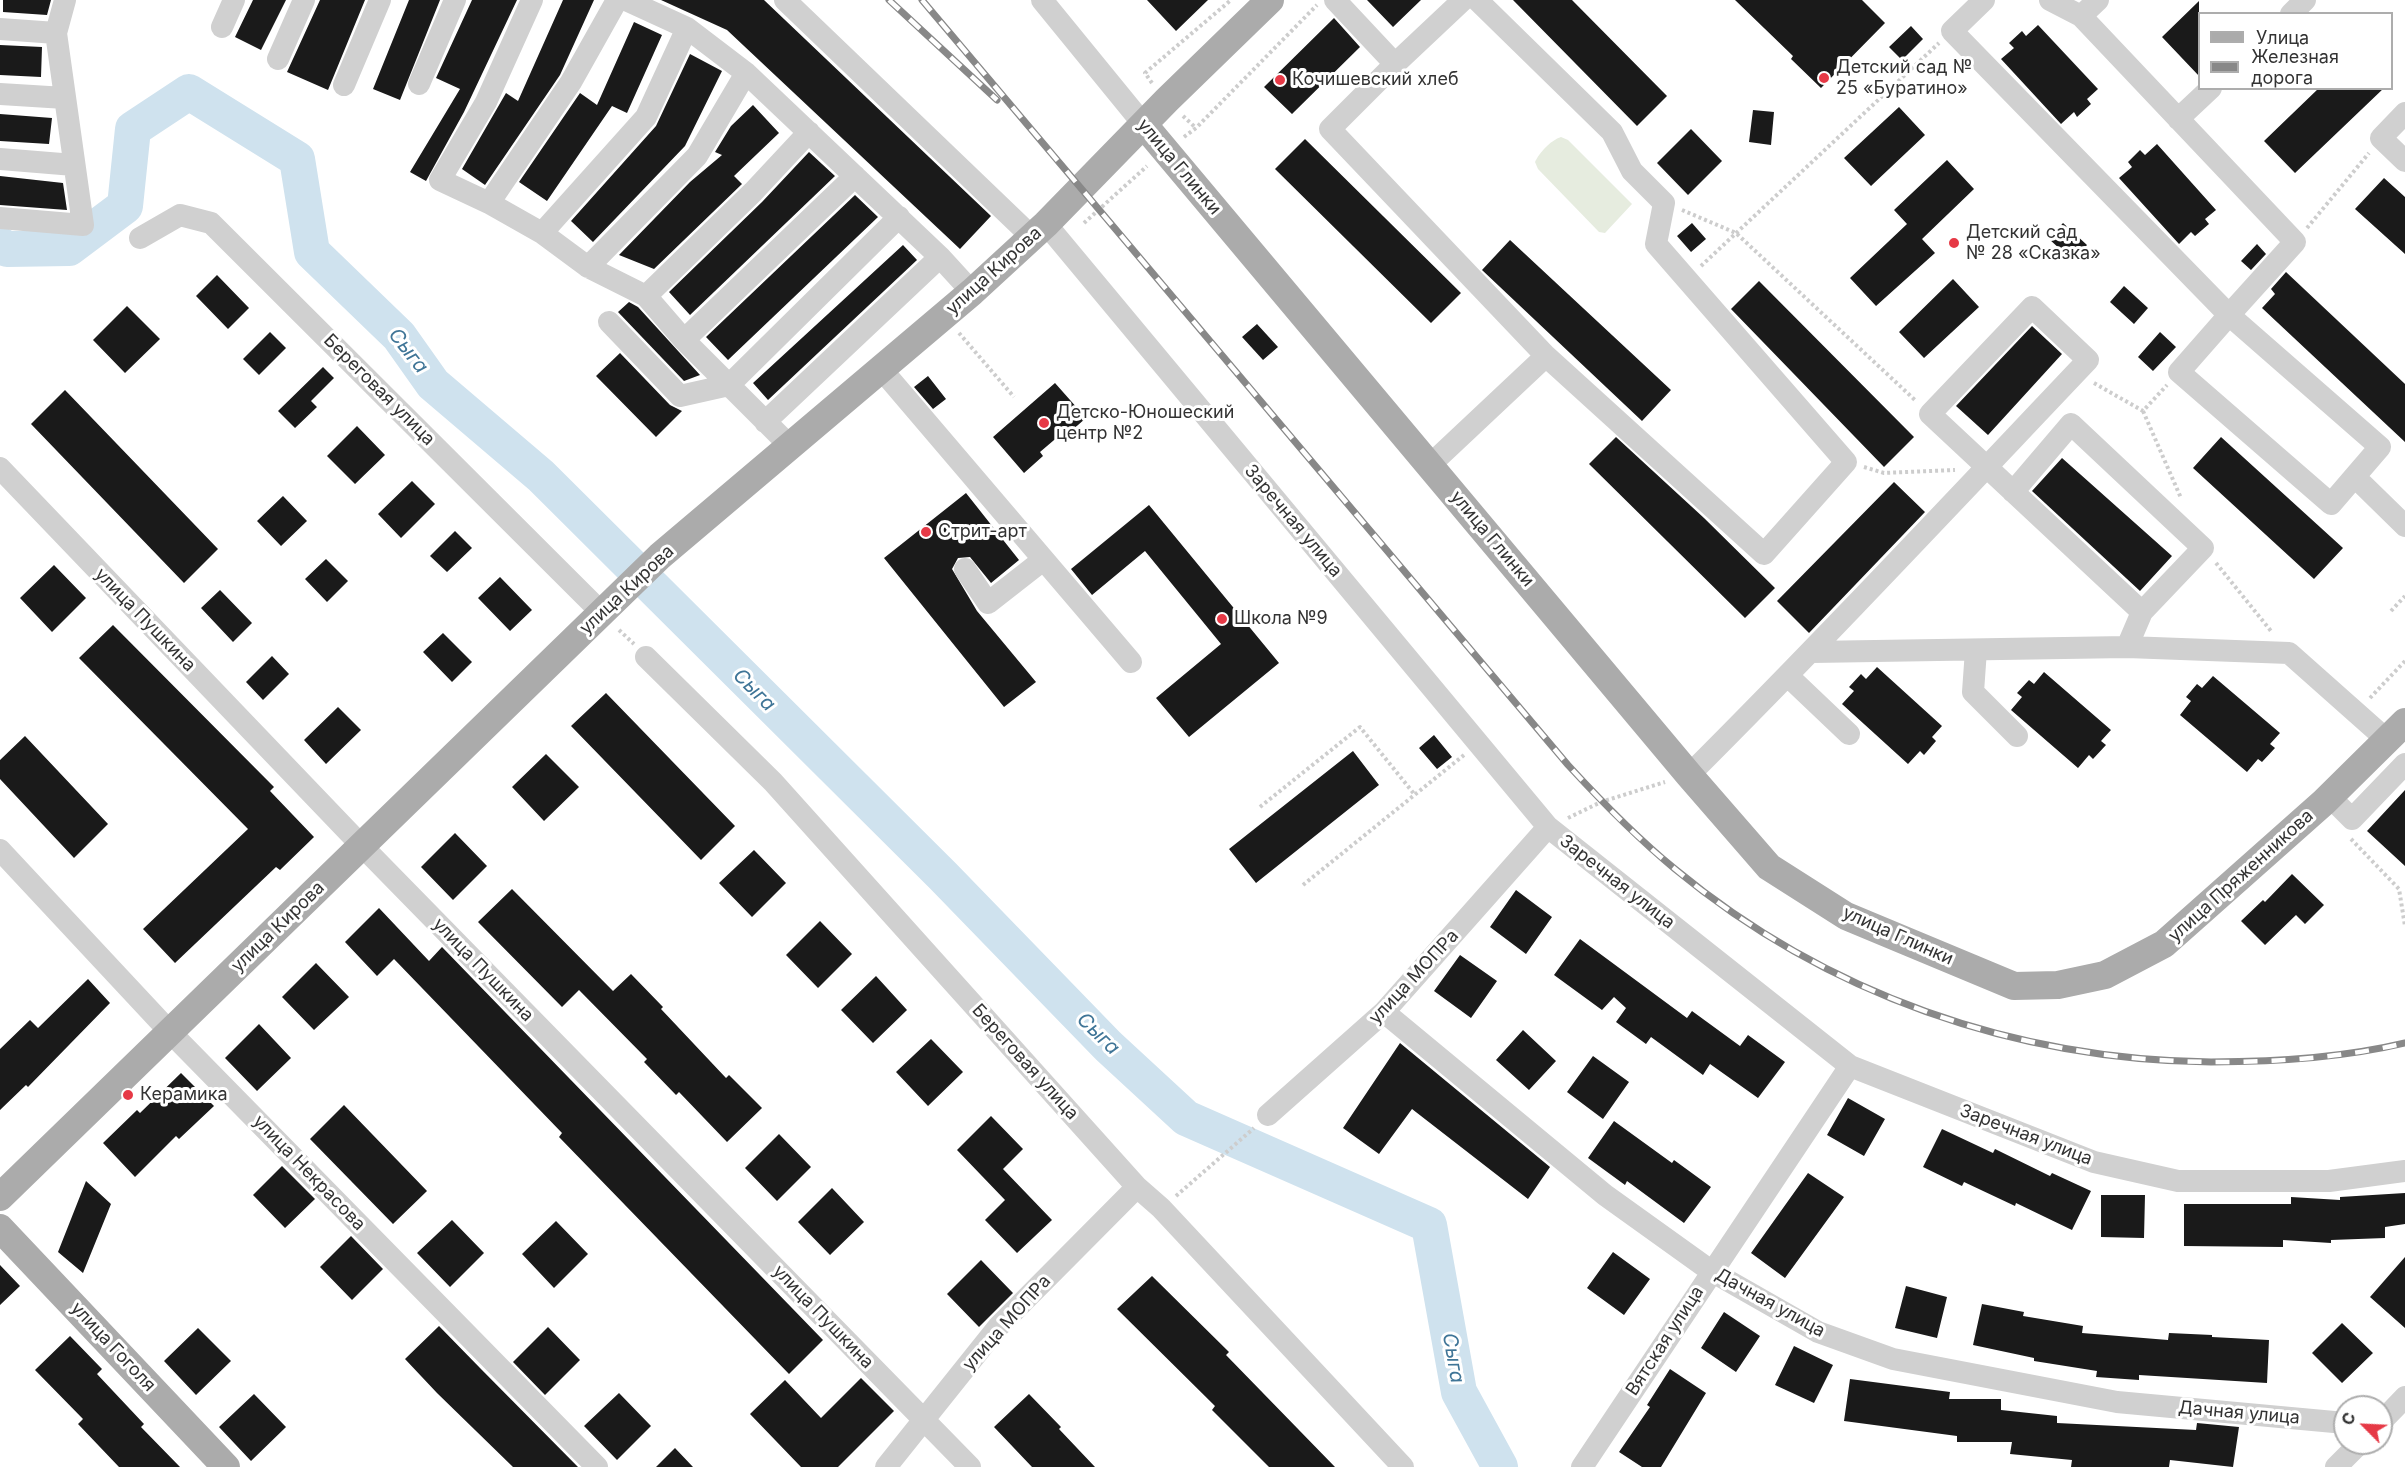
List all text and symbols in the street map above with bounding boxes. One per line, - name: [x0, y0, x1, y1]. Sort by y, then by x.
- legend: [2198, 12, 2393, 90]
- text: Улица: [2256, 27, 2309, 48]
- text: Железная дорога: [2251, 46, 2339, 88]
- place label: Детский сад № 25 «Буратино»: [1836, 57, 1972, 100]
- place label: Кочишевский хлеб: [1292, 69, 1459, 91]
- marker: Детский сад № 25 «Буратино»: [1817, 71, 1831, 85]
- marker: Кочишевский хлеб: [1273, 73, 1287, 87]
- street label: улица Глинки: [1133, 115, 1225, 219]
- street label: улица Кирова: [942, 222, 1046, 320]
- place label: Детский сад № 28 «Сказка»: [1966, 222, 2101, 264]
- marker: Детский сад № 28 «Сказка»: [1947, 236, 1961, 250]
- water label: Сыга: [383, 324, 433, 378]
- street label: Береговая улица: [319, 330, 439, 450]
- place label: Детско-Юношеский центр №2: [1056, 402, 1234, 444]
- marker: Детско-Юношеский центр №2: [1037, 416, 1051, 430]
- street label: Заречная улица: [1240, 460, 1346, 582]
- street label: улица Глинки: [1446, 487, 1538, 591]
- place label: Стрит-арт: [938, 521, 1027, 543]
- marker: Стрит-арт: [919, 525, 933, 539]
- street label: улица Кирова: [575, 541, 679, 639]
- street label: улица Пушкина: [90, 564, 200, 676]
- place label: Школа №9: [1234, 608, 1328, 630]
- marker: Школа №9: [1215, 612, 1229, 626]
- water label: Сыга: [728, 664, 780, 716]
- street label: улица Пряженникова: [2164, 805, 2318, 947]
- street label: Заречная улица: [1555, 830, 1679, 934]
- street label: улица Кирова: [227, 877, 329, 977]
- street label: улица Глинки: [1839, 902, 1957, 970]
- street label: улица Пушкина: [428, 914, 538, 1026]
- street label: улица МОПРа: [1365, 925, 1463, 1029]
- street label: Береговая улица: [967, 1000, 1083, 1124]
- water label: Сыга: [1072, 1008, 1124, 1060]
- place label: Керамика: [140, 1084, 228, 1106]
- marker: Керамика: [121, 1088, 135, 1102]
- street label: Заречная улица: [1957, 1100, 2095, 1170]
- street label: улица Некрасова: [248, 1111, 370, 1235]
- street label: улица Пушкина: [768, 1261, 878, 1373]
- street label: Дачная улица: [1711, 1264, 1829, 1342]
- street label: улица МОПРа: [958, 1271, 1056, 1375]
- street label: Вятская улица: [1622, 1282, 1708, 1400]
- street label: улица Гоголя: [66, 1298, 160, 1396]
- water label: Сыга: [1437, 1331, 1469, 1385]
- north arrow: [2333, 1395, 2393, 1455]
- street label: Дачная улица: [2177, 1397, 2301, 1429]
- text: С: [2337, 1409, 2360, 1428]

